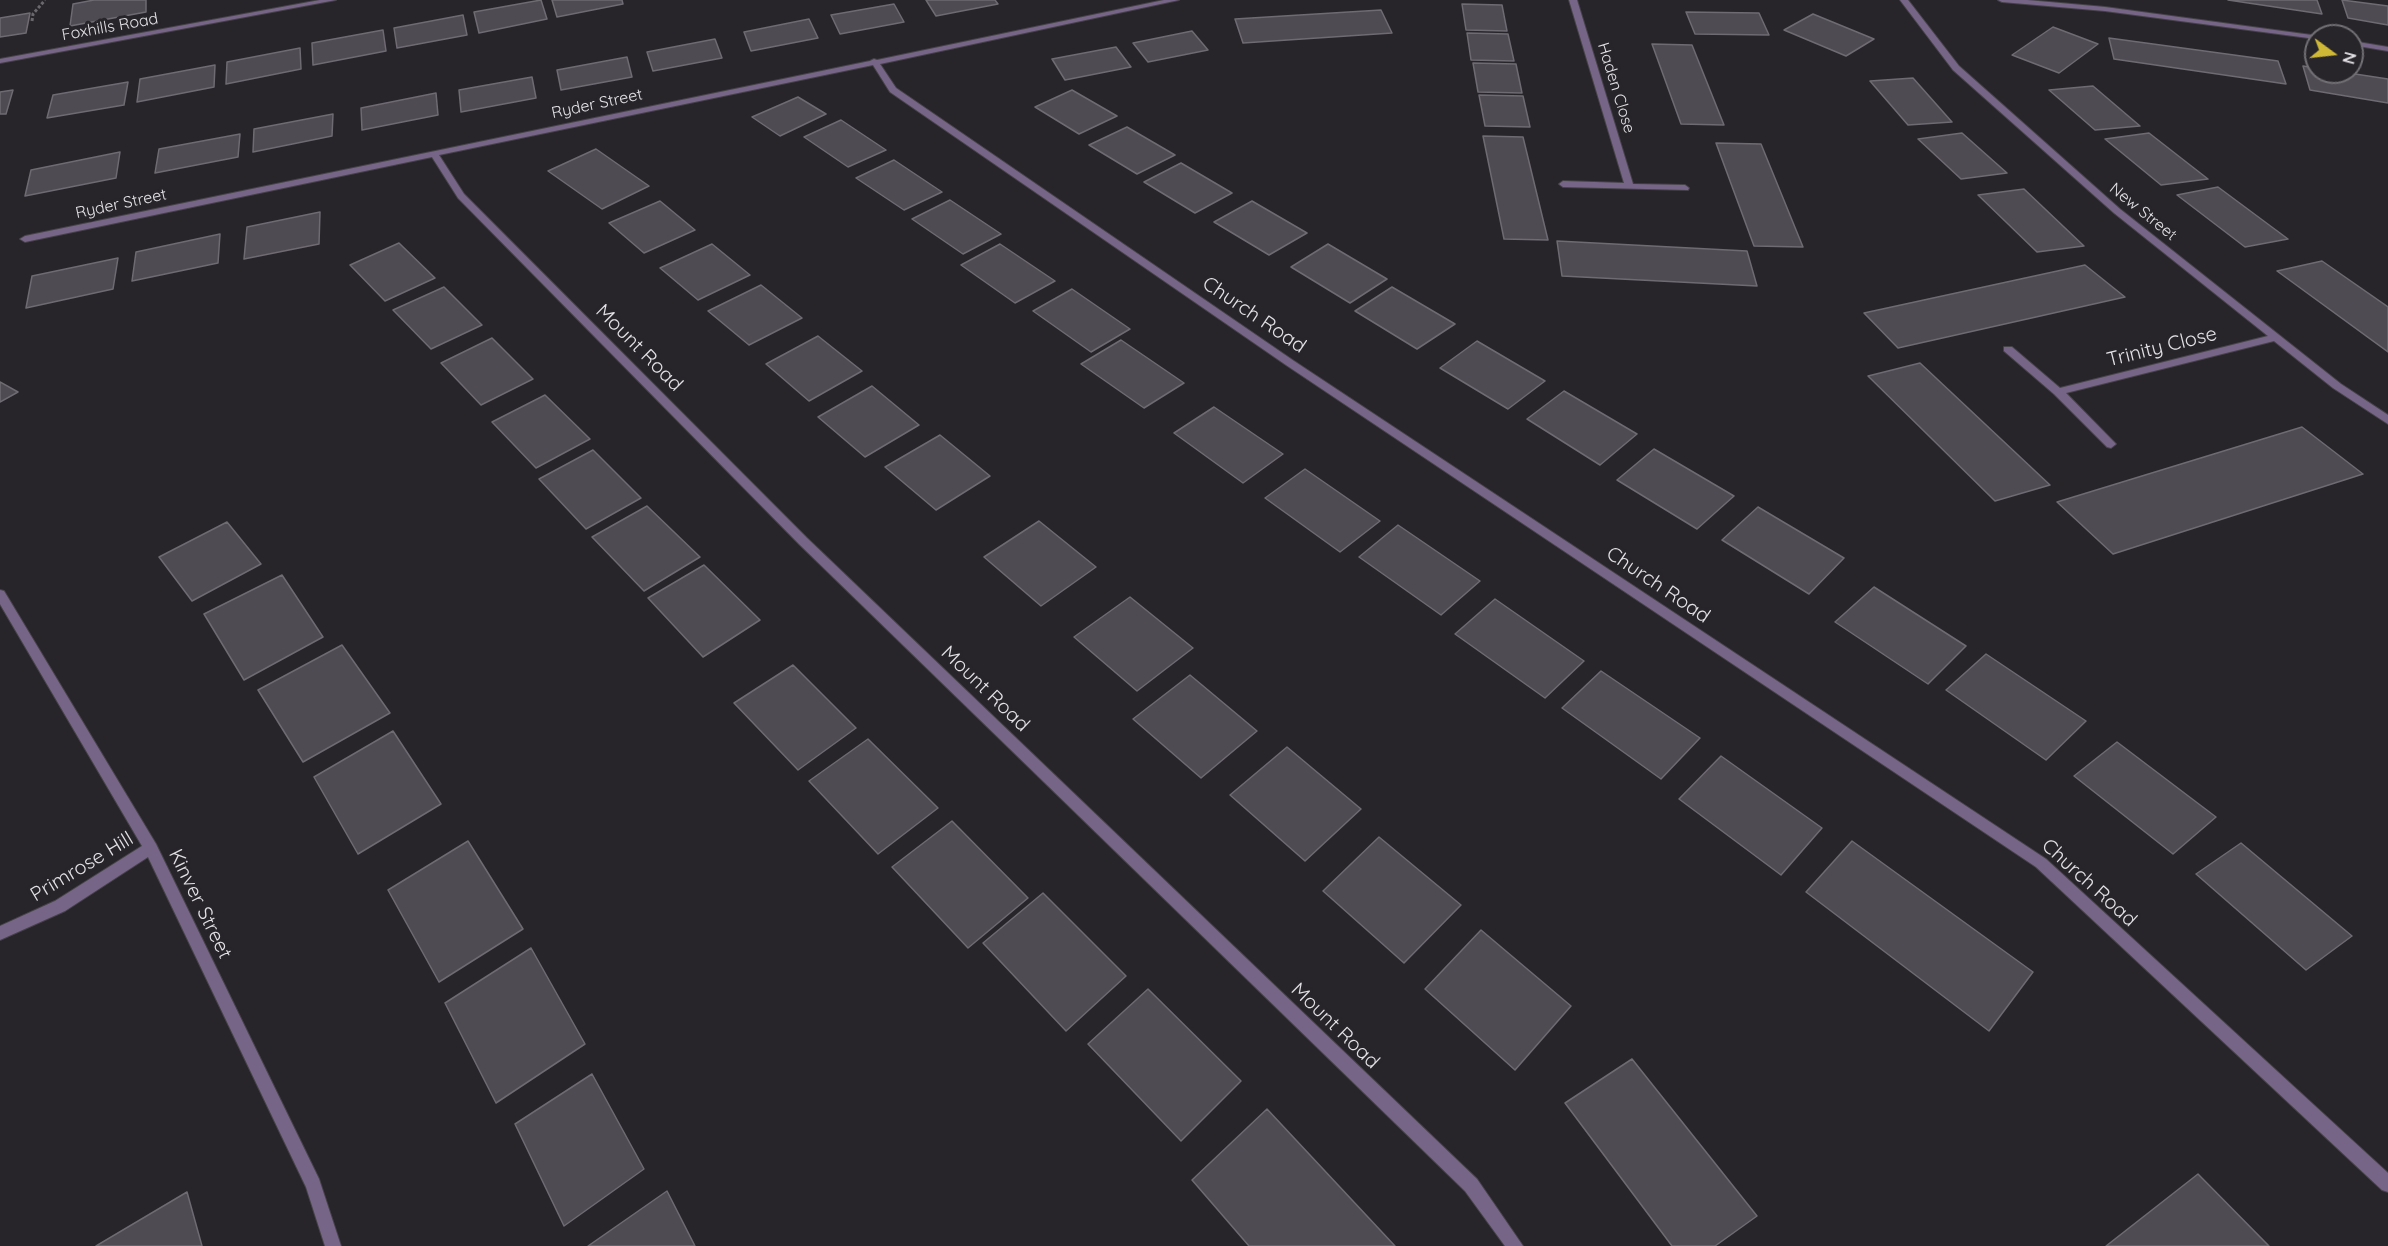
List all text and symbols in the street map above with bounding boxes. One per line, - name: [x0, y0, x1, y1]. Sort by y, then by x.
- street label: Foxhills Road: [60, 9, 160, 45]
- north arrow: [2304, 24, 2364, 84]
- street label: Haden Close: [1593, 40, 1639, 136]
- text: N: [2338, 50, 2361, 66]
- street label: Ryder Street: [550, 85, 644, 123]
- street label: New Street: [2106, 179, 2180, 245]
- street label: Ryder Street: [74, 185, 168, 223]
- street label: Church Road: [1198, 272, 1310, 358]
- street label: Mount Road: [590, 299, 688, 397]
- street label: Trinity Close: [2105, 322, 2219, 372]
- street label: Church Road: [1602, 542, 1714, 628]
- street label: Mount Road: [936, 641, 1034, 737]
- street label: Primrose Hill: [26, 827, 138, 907]
- street label: Church Road: [2036, 834, 2142, 932]
- street label: Kinver Street: [163, 845, 237, 963]
- street label: Mount Road: [1286, 978, 1384, 1074]

